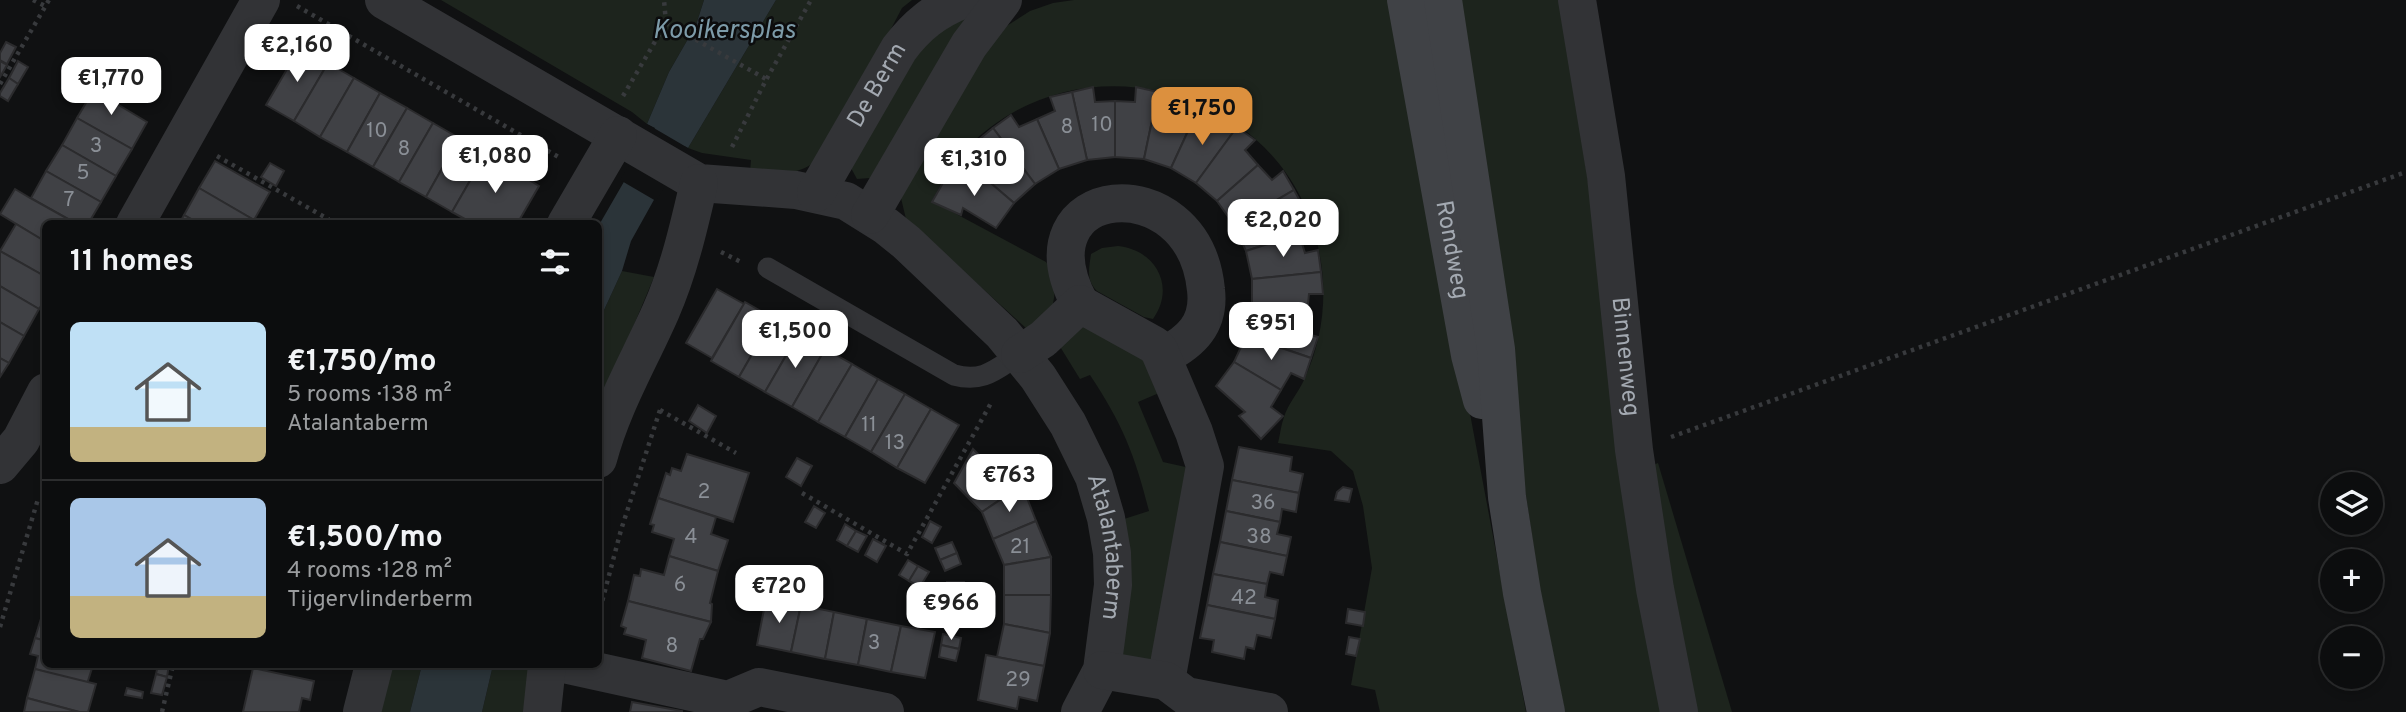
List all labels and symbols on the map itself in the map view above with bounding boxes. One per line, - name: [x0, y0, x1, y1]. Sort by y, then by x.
- water label: Kooikersplas: [652, 15, 797, 48]
- pin: €2,160: [240, 24, 354, 84]
- street label: De Berm: [842, 38, 914, 134]
- pin: €1,770: [54, 58, 168, 117]
- pin: €1,750: [1145, 88, 1259, 147]
- house number: 10: [1091, 112, 1113, 139]
- house number: 8: [1061, 114, 1073, 141]
- house number: 10: [366, 118, 388, 145]
- house number: 3: [90, 133, 102, 160]
- house number: 8: [398, 136, 410, 163]
- pin: €1,080: [438, 136, 552, 195]
- pin: €1,310: [917, 138, 1031, 198]
- house number: 5: [76, 160, 90, 187]
- house number: 7: [64, 187, 75, 214]
- street label: Rondweg: [1427, 198, 1475, 302]
- pin: €2,020: [1226, 200, 1340, 259]
- street label: Binnenweg: [1603, 296, 1645, 418]
- pin: €951: [1230, 302, 1312, 362]
- pin: €1,500: [738, 310, 852, 370]
- house number: 11: [861, 412, 877, 439]
- house number: 13: [885, 430, 905, 457]
- pin: €763: [968, 454, 1050, 514]
- street label: Atalantaberm: [1079, 470, 1128, 622]
- house number: 2: [698, 479, 710, 506]
- house number: 36: [1250, 490, 1276, 517]
- house number: 4: [684, 524, 698, 551]
- house number: 38: [1246, 524, 1272, 551]
- house number: 21: [1010, 534, 1030, 561]
- pin: €720: [738, 566, 820, 625]
- house number: 6: [674, 572, 686, 599]
- pin: €966: [910, 582, 992, 642]
- house number: 42: [1231, 585, 1257, 612]
- house number: 3: [868, 630, 880, 657]
- house number: 8: [666, 633, 678, 660]
- house number: 29: [1005, 667, 1031, 694]

